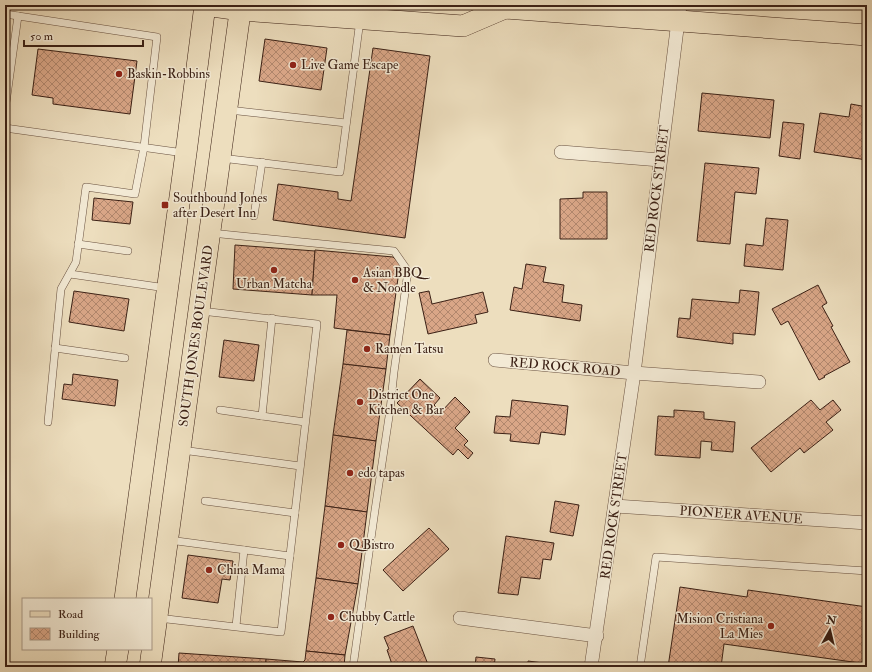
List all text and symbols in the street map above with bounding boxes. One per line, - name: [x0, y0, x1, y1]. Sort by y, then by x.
- scale bar: [24, 22, 143, 48]
- text: 50 m: [30, 29, 54, 44]
- place label: Live Game Escape: [301, 57, 399, 74]
- marker: Live Game Escape: [288, 60, 298, 70]
- place label: Baskin-Robbins: [127, 66, 211, 82]
- marker: Baskin-Robbins: [114, 69, 124, 79]
- street label: RED ROCK STREET: [641, 124, 673, 253]
- place label: Southbound Jones after Desert Inn: [173, 190, 268, 221]
- marker: Southbound Jones after Desert Inn: [160, 200, 170, 210]
- street label: SOUTH JONES BOULEVARD: [175, 244, 217, 428]
- marker: Urban Matcha: [269, 265, 279, 275]
- place label: Asian BBQ & Noodle: [362, 265, 430, 296]
- marker: Asian BBQ & Noodle: [350, 275, 360, 285]
- place label: Urban Matcha: [236, 276, 313, 292]
- place label: Ramen Tatsu: [375, 341, 444, 357]
- marker: Ramen Tatsu: [362, 344, 372, 354]
- street label: RED ROCK ROAD: [509, 354, 621, 380]
- place label: District One Kitchen & Bar: [368, 387, 444, 418]
- marker: District One Kitchen & Bar: [355, 397, 365, 407]
- street label: RED ROCK STREET: [597, 451, 631, 580]
- place label: edo tapas: [358, 465, 405, 482]
- marker: edo tapas: [345, 468, 355, 478]
- street label: PIONEER AVENUE: [679, 503, 803, 527]
- place label: Q Bistro: [349, 537, 394, 553]
- marker: Q Bistro: [336, 540, 346, 550]
- place label: China Mama: [217, 562, 286, 578]
- marker: China Mama: [204, 565, 214, 575]
- legend: [22, 598, 152, 650]
- text: Road: [58, 607, 83, 622]
- place label: Chubby Cattle: [339, 609, 416, 626]
- north arrow: [810, 610, 850, 650]
- place label: Mision Cristiana La Mies: [676, 611, 764, 642]
- marker: Chubby Cattle: [326, 612, 336, 622]
- text: N: [825, 613, 838, 628]
- marker: Mision Cristiana La Mies: [766, 621, 776, 631]
- text: Building: [58, 627, 101, 642]

